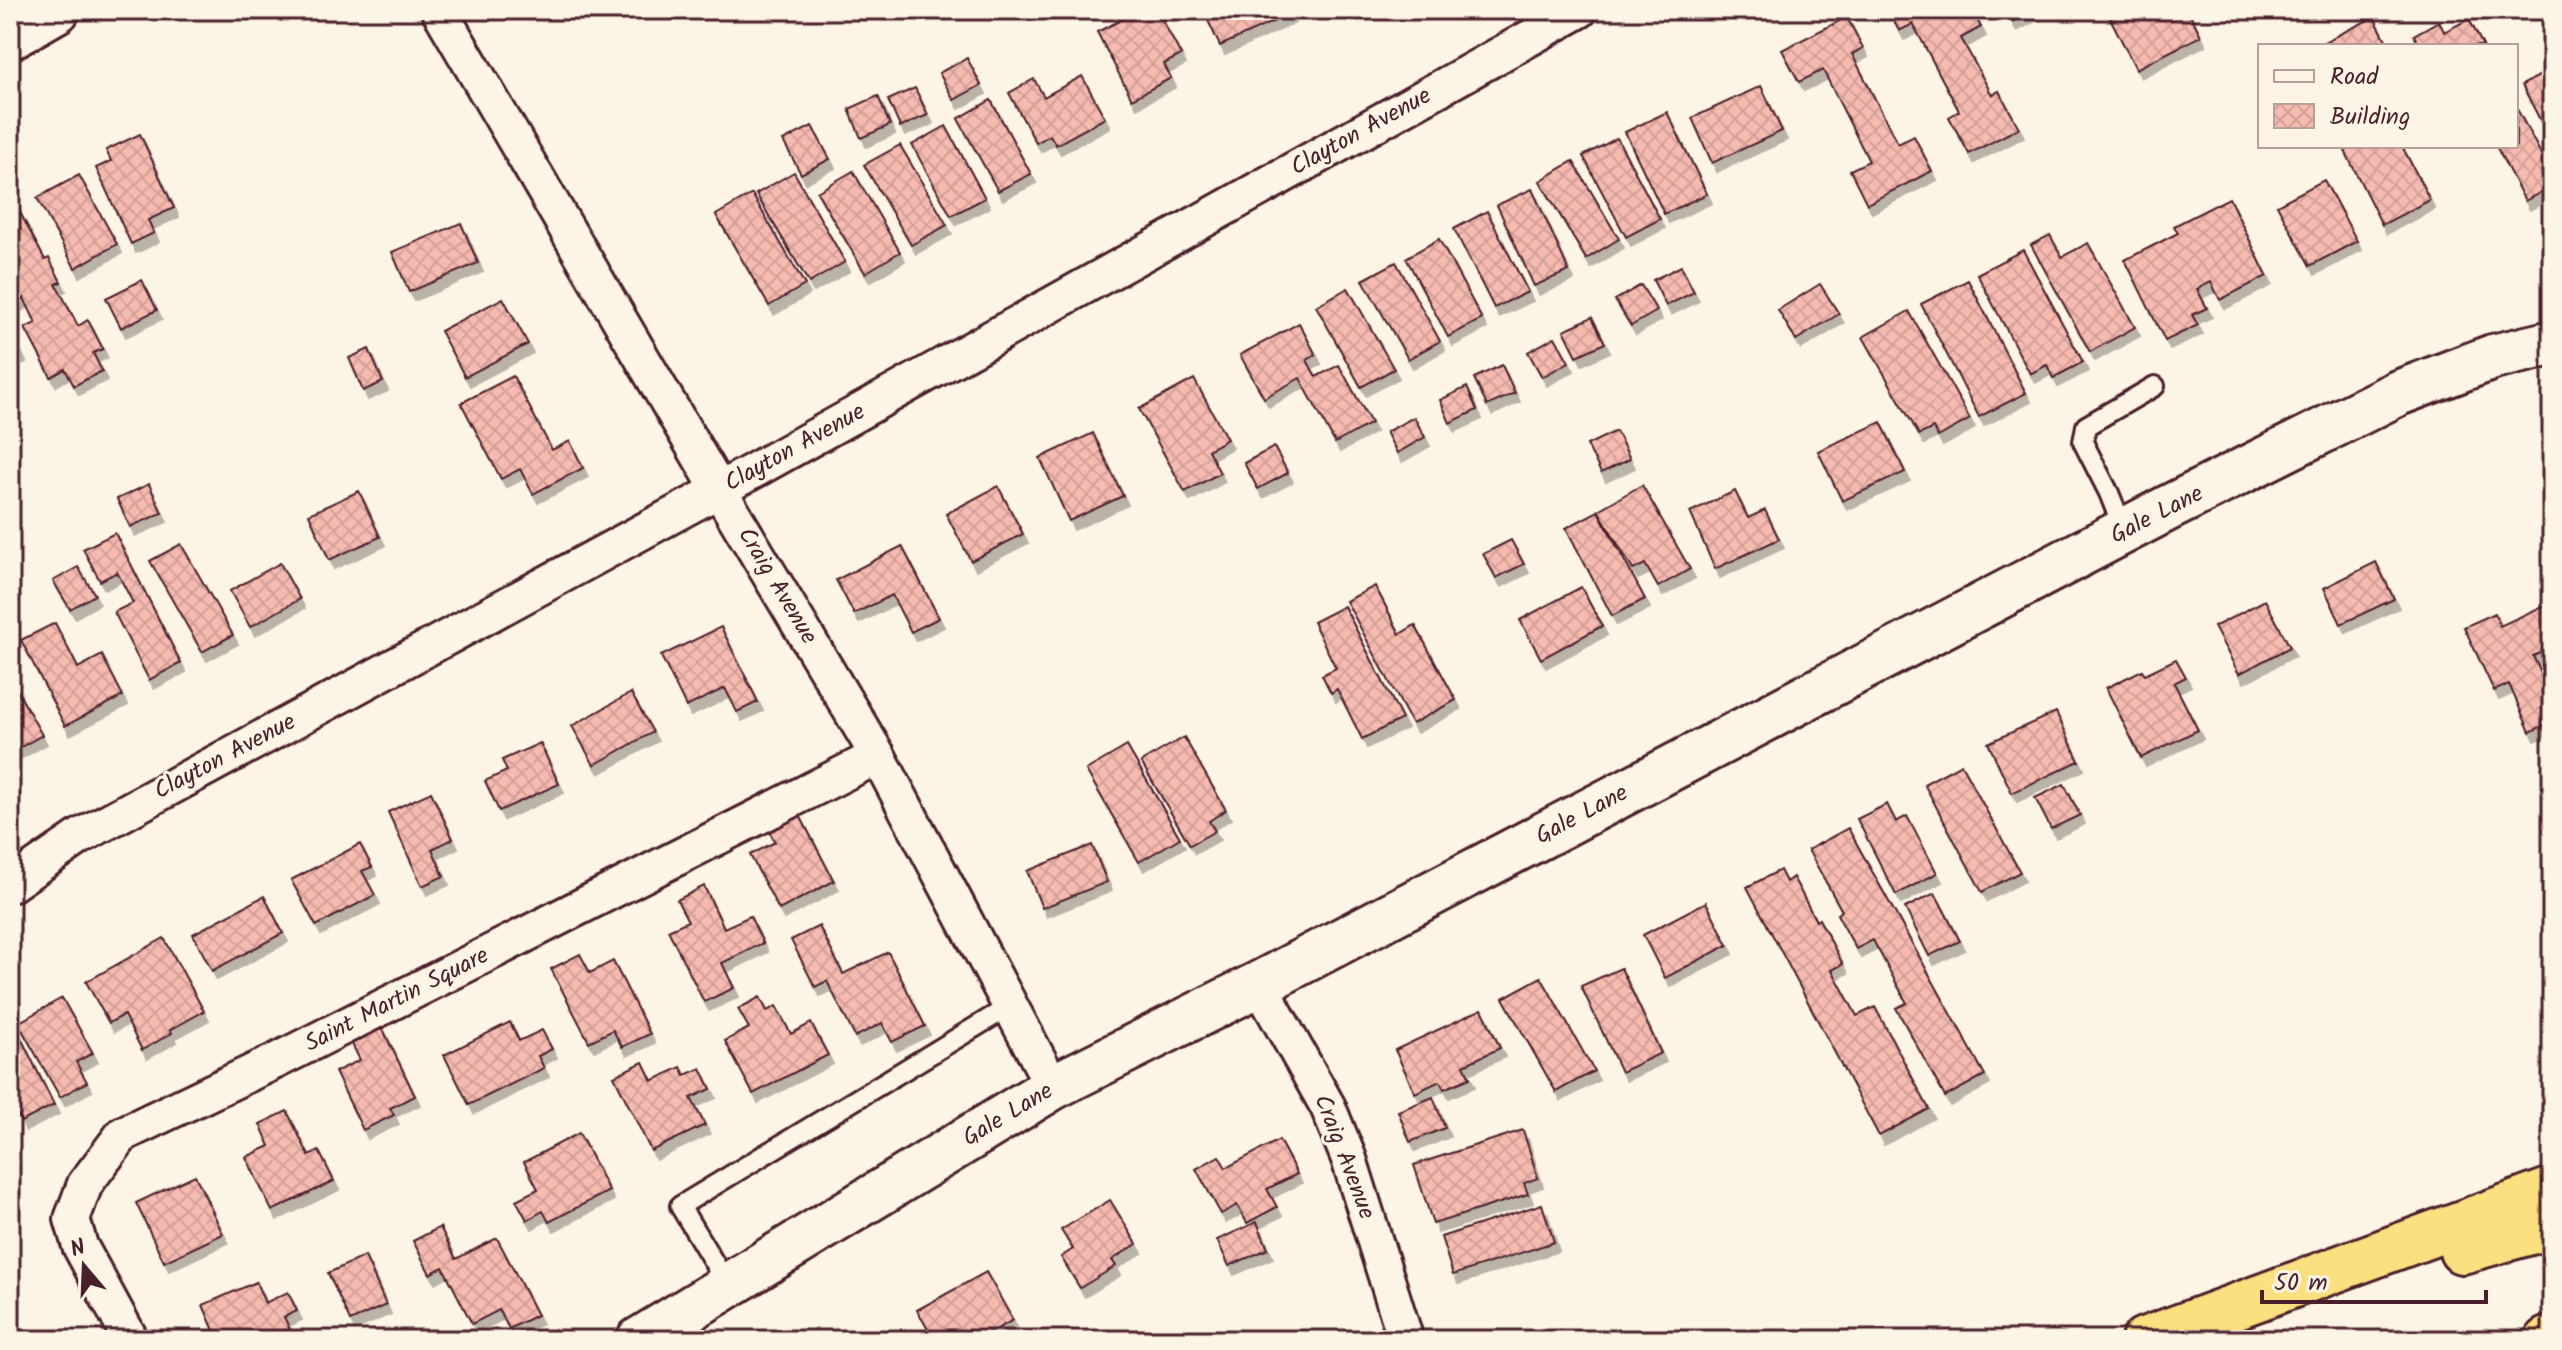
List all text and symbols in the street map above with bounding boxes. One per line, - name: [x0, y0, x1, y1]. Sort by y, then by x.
- legend: [2258, 44, 2518, 148]
- text: Road: [2330, 58, 2379, 97]
- street label: Clayton Avenue: [1283, 77, 1439, 187]
- text: Building: [2330, 98, 2410, 137]
- street label: Clayton Avenue: [717, 393, 873, 503]
- street label: Gale Lane: [2104, 475, 2211, 555]
- street label: Craig Avenue: [727, 520, 828, 652]
- street label: Clayton Avenue: [147, 703, 303, 811]
- street label: Gale Lane: [1529, 774, 1636, 856]
- street label: Saint Martin Square: [298, 937, 496, 1063]
- street label: Gale Lane: [955, 1072, 1061, 1158]
- street label: Craig Avenue: [1302, 1089, 1386, 1225]
- north arrow: [44, 1226, 124, 1306]
- text: N: [66, 1231, 91, 1268]
- scale bar: [2262, 1254, 2486, 1304]
- text: 50 m: [2274, 1264, 2328, 1303]

